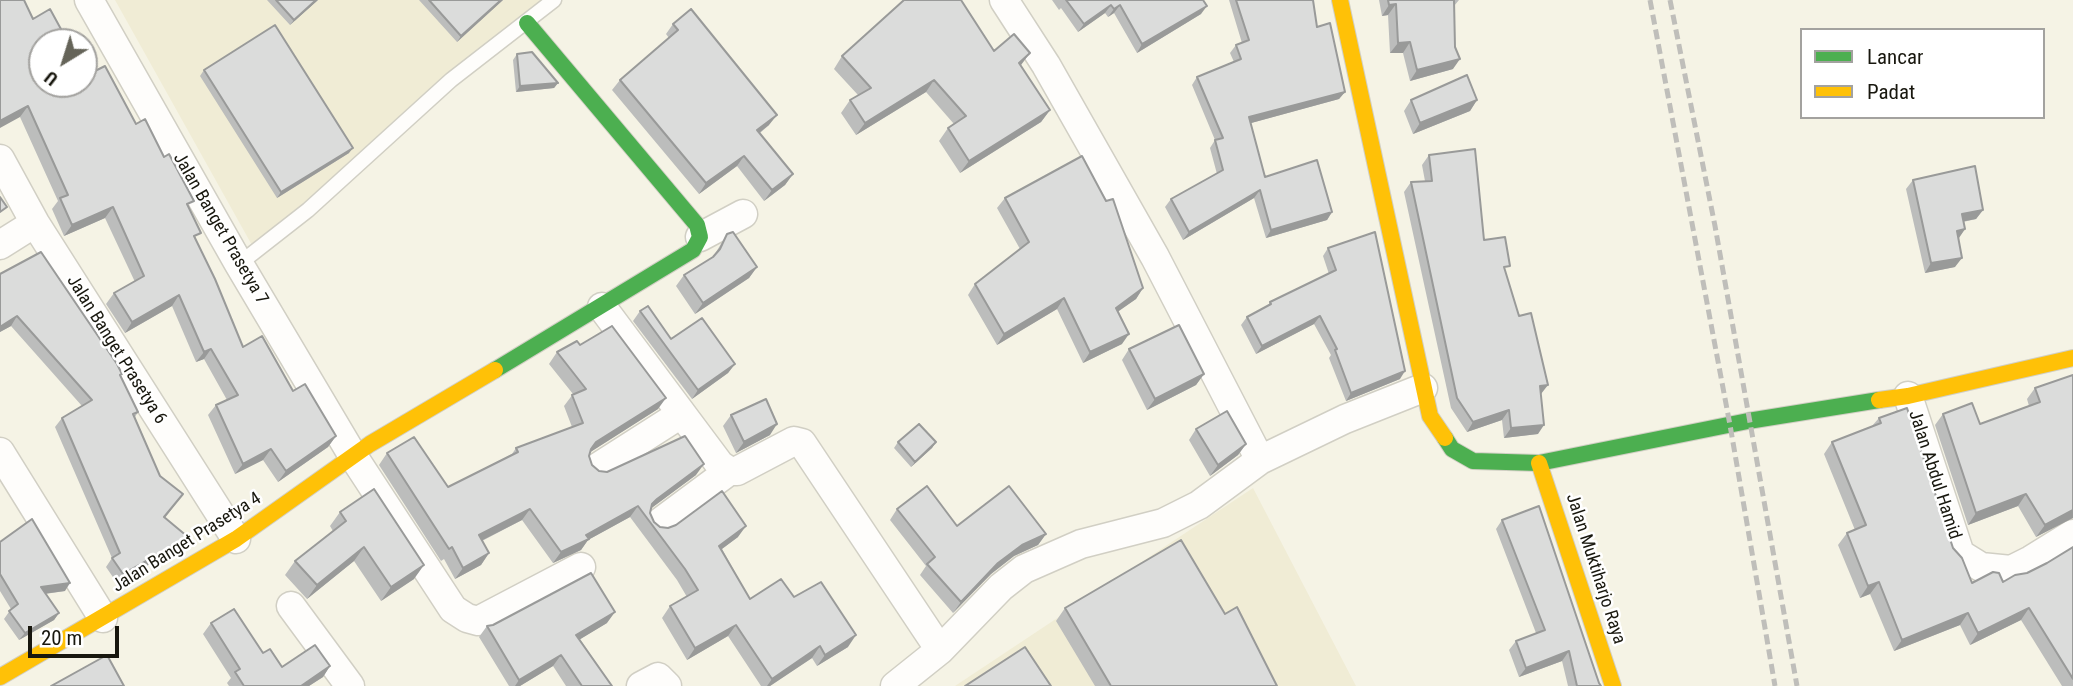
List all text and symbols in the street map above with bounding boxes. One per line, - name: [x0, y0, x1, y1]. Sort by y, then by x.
- north arrow: [28, 28, 98, 98]
- legend: [1800, 28, 2045, 119]
- text: Lancar: [1867, 45, 1923, 69]
- text: U: [40, 66, 62, 91]
- text: Padat: [1867, 80, 1915, 104]
- street label: Jalan Banget Prasetya 7: [168, 149, 272, 309]
- street label: Jalan Banget Prasetya 6: [61, 272, 171, 428]
- street label: Jalan Abdul Hamid: [1903, 408, 1965, 542]
- street label: Jalan Banget Prasetya 4: [109, 488, 265, 598]
- street label: Jalan Muktiharjo Raya: [1560, 491, 1630, 647]
- scale bar: [32, 612, 122, 656]
- text: 20 m: [41, 626, 82, 650]

